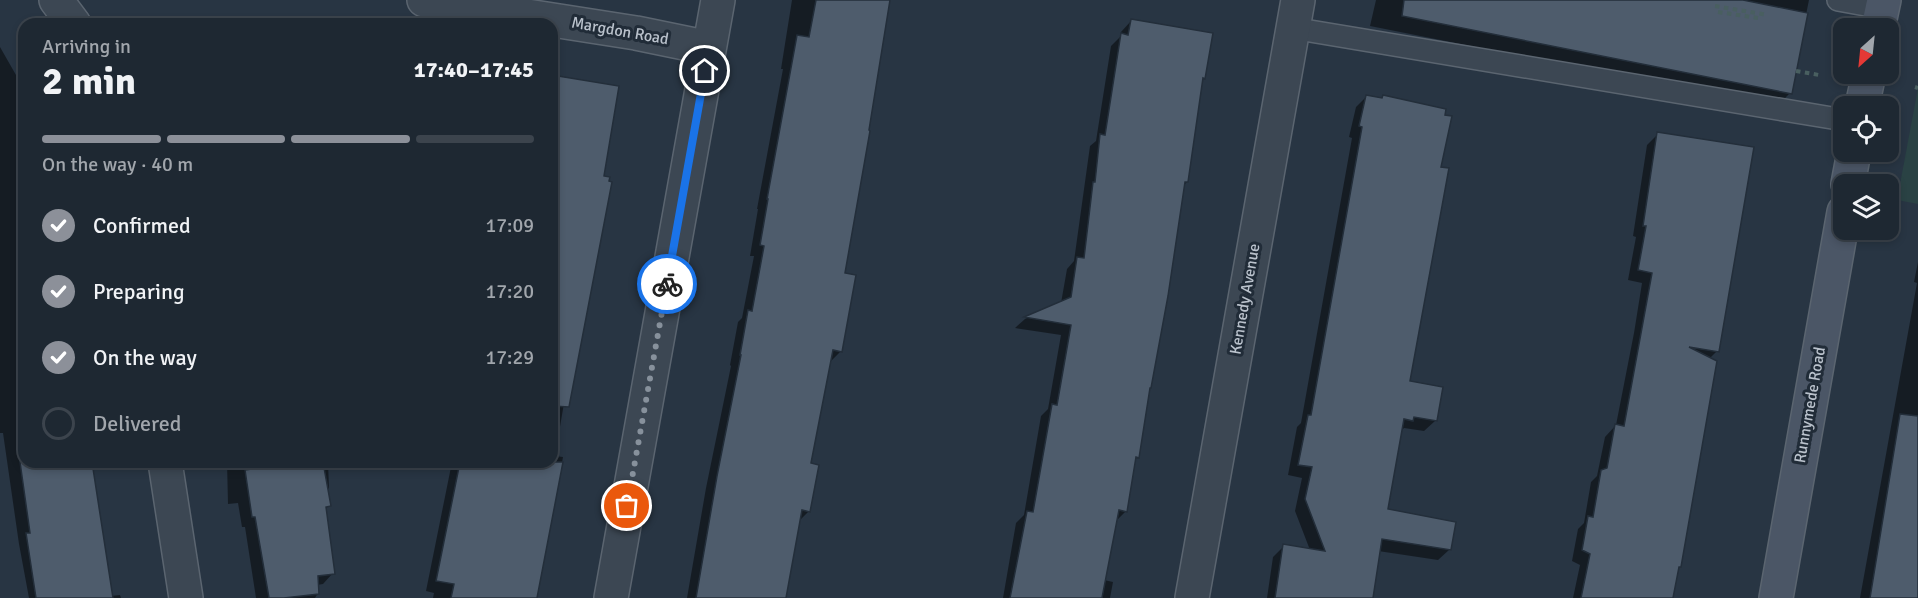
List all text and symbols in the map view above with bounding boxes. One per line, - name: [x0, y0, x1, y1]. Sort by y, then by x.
- street label: Margdon Road: [570, 13, 670, 49]
- north arrow: [1833, 18, 1899, 84]
- map controls: [1833, 18, 1899, 240]
- text: Arriving in: [42, 34, 131, 59]
- pin: [679, 45, 730, 96]
- icon: home: [688, 54, 721, 87]
- text: 17:40–17:45: [414, 56, 534, 83]
- text: 2 min: [42, 57, 136, 105]
- button: locate: [1833, 96, 1899, 162]
- text: On the way · 40 m: [42, 152, 193, 177]
- button: layers: [1833, 174, 1899, 240]
- icon: check: [42, 209, 75, 242]
- text: Confirmed: [93, 212, 191, 239]
- text: 17:09: [485, 213, 534, 238]
- street label: Kennedy Avenue: [1225, 242, 1265, 356]
- courier: [637, 254, 697, 314]
- icon: bike: [651, 268, 684, 301]
- icon: check: [42, 275, 75, 308]
- text: Preparing: [93, 278, 185, 305]
- text: 17:20: [485, 279, 534, 304]
- icon: check: [42, 341, 75, 374]
- text: On the way: [93, 344, 197, 371]
- text: 17:29: [485, 345, 534, 370]
- street label: Runnymede Road: [1790, 345, 1830, 465]
- text: Delivered: [93, 410, 181, 437]
- pin: [601, 480, 652, 531]
- icon: bag: [610, 489, 643, 522]

